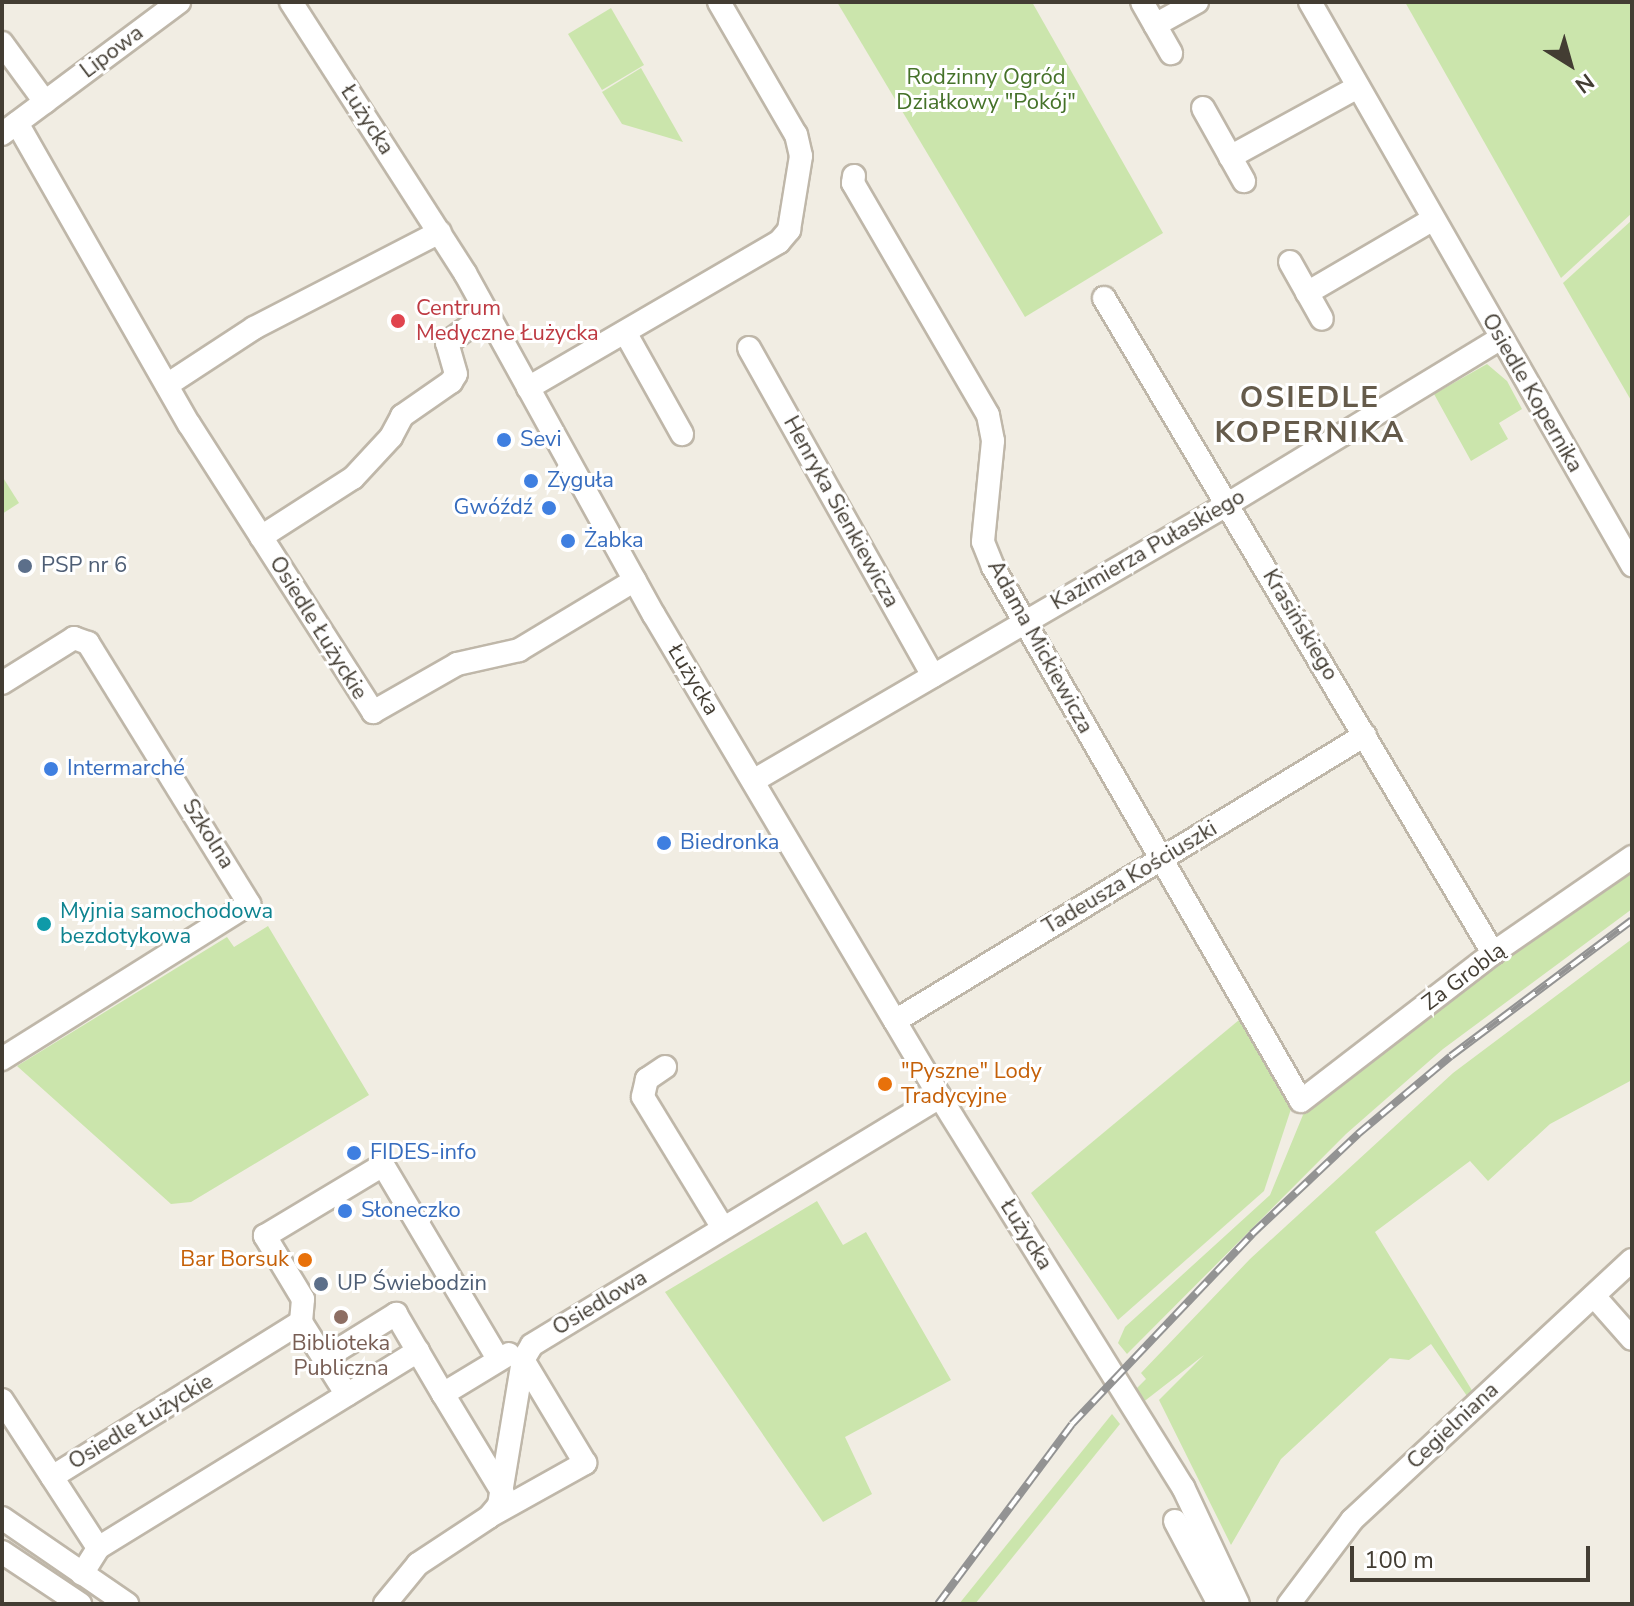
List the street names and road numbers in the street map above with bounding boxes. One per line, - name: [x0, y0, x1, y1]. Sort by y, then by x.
- street label: Lipowa: [75, 20, 149, 84]
- street label: Łużycka: [335, 80, 399, 160]
- street label: Osiedle Kopernika: [1476, 309, 1588, 477]
- street label: Henryka Sienkiewicza: [777, 412, 905, 612]
- street label: Kazimierza Pułaskiego: [1046, 484, 1250, 616]
- street label: Osiedle Łużyckie: [263, 551, 373, 705]
- street label: Adama Mickiewicza: [981, 556, 1099, 738]
- street label: Krasińskiego: [1257, 565, 1343, 685]
- street label: Łużycka: [662, 640, 724, 720]
- street label: Szkolna: [176, 794, 240, 874]
- street label: Tadeusza Kościuszki: [1038, 816, 1222, 940]
- street label: Za Groblą: [1417, 937, 1511, 1017]
- street label: Łużycka: [994, 1195, 1058, 1275]
- street label: Osiedlowa: [548, 1265, 652, 1341]
- street label: Osiedle Łużyckie: [64, 1368, 218, 1476]
- street label: Cegielniana: [1402, 1377, 1504, 1475]

